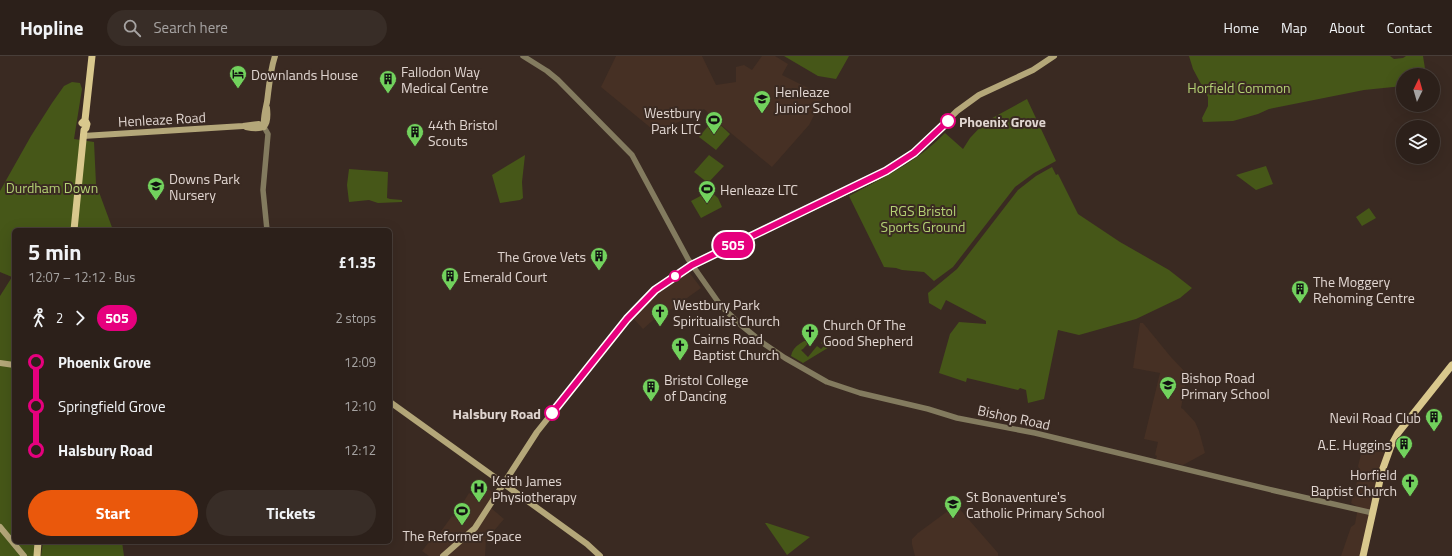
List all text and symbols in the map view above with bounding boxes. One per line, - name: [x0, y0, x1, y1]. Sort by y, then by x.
- search box: [107, 10, 387, 46]
- text: Hopline: [20, 13, 83, 42]
- text: Search here: [153, 16, 228, 39]
- icon: search: [121, 17, 143, 39]
- text: Home: [1224, 17, 1259, 38]
- text: Map: [1281, 17, 1307, 38]
- text: About: [1329, 17, 1365, 38]
- text: Contact: [1387, 17, 1432, 38]
- place label: Fallodon Way Medical Centre: [401, 61, 488, 98]
- hotel icon: Downlands House: [228, 64, 248, 89]
- place label: Downlands House: [251, 64, 358, 85]
- north arrow: [1396, 68, 1440, 112]
- map controls: [1396, 68, 1440, 164]
- building icon: Fallodon Way Medical Centre: [378, 69, 398, 94]
- park label: Horfield Common: [1187, 77, 1291, 98]
- place label: Henleaze Junior School: [775, 81, 852, 118]
- school or university icon: Henleaze Junior School: [752, 89, 772, 114]
- place label: Westbury Park LTC: [644, 102, 701, 139]
- street label: Henleaze Road: [117, 106, 207, 132]
- sports icon: Westbury Park LTC: [704, 110, 724, 135]
- place label: Phoenix Grove: [959, 111, 1046, 132]
- marker: Phoenix Grove: [940, 113, 956, 129]
- place label: 44th Bristol Scouts: [428, 114, 498, 151]
- button: layers: [1396, 120, 1440, 164]
- building icon: 44th Bristol Scouts: [405, 122, 425, 147]
- place label: Downs Park Nursery: [169, 168, 240, 205]
- school or university icon: Downs Park Nursery: [146, 176, 166, 201]
- park label: Durdham Down: [6, 177, 98, 198]
- sports icon: Henleaze LTC: [697, 179, 717, 204]
- place label: Henleaze LTC: [720, 179, 798, 200]
- park label: RGS Bristol Sports Ground: [881, 200, 965, 237]
- line badge: 505: [710, 232, 756, 258]
- text: 505: [721, 234, 745, 255]
- text: 5 min: [28, 235, 81, 269]
- place label: The Grove Vets: [497, 246, 586, 267]
- building icon: The Grove Vets: [589, 246, 609, 271]
- text: £1.35: [339, 251, 376, 274]
- building icon: Emerald Court: [440, 266, 460, 291]
- place label: Emerald Court: [463, 266, 547, 287]
- text: 12:07 – 12:12 · Bus: [28, 267, 135, 287]
- unlabelled marker: [669, 270, 681, 282]
- place label: The Moggery Rehoming Centre: [1313, 271, 1415, 308]
- building icon: The Moggery Rehoming Centre: [1290, 279, 1310, 304]
- place label: Westbury Park Spiritualist Church: [673, 294, 780, 331]
- church icon: Westbury Park Spiritualist Church: [650, 302, 670, 327]
- icon: walk: [28, 307, 50, 329]
- icon: forward: [69, 307, 91, 329]
- text: 505: [105, 307, 129, 328]
- text: 2: [56, 308, 63, 328]
- text: 2 stops: [335, 308, 376, 328]
- place label: Church Of The Good Shepherd: [823, 314, 913, 351]
- church icon: Church Of The Good Shepherd: [800, 322, 820, 347]
- place label: Cairns Road Baptist Church: [693, 328, 779, 365]
- church icon: Cairns Road Baptist Church: [670, 336, 690, 361]
- text: Phoenix Grove: [58, 351, 151, 374]
- text: 12:09: [344, 352, 376, 372]
- place label: Bishop Road Primary School: [1181, 367, 1270, 404]
- place label: Bristol College of Dancing: [664, 369, 748, 406]
- school or university icon: Bishop Road Primary School: [1158, 375, 1178, 400]
- building icon: Bristol College of Dancing: [641, 377, 661, 402]
- text: Springfield Grove: [58, 395, 166, 418]
- text: 12:10: [344, 396, 376, 416]
- street label: Bishop Road: [976, 399, 1052, 435]
- place label: Halsbury Road: [452, 403, 541, 424]
- marker: Halsbury Road: [544, 405, 560, 421]
- place label: Nevil Road Club: [1329, 407, 1421, 428]
- building icon: Nevil Road Club: [1424, 407, 1444, 432]
- place label: A.E. Huggins: [1317, 434, 1391, 455]
- building icon: A.E. Huggins: [1394, 434, 1414, 459]
- text: Halsbury Road: [58, 439, 153, 462]
- text: 12:12: [344, 440, 376, 460]
- place label: Horfield Baptist Church: [1311, 464, 1397, 501]
- place label: Keith James Physiotherapy: [492, 470, 577, 507]
- church icon: Horfield Baptist Church: [1400, 472, 1420, 497]
- hospital icon: Keith James Physiotherapy: [469, 478, 489, 503]
- place label: St Bonaventure's Catholic Primary School: [966, 486, 1105, 523]
- button: Start: [28, 490, 198, 536]
- button: Tickets: [206, 490, 376, 536]
- school or university icon: St Bonaventure's Catholic Primary School: [943, 494, 963, 519]
- sports icon: The Reformer Space: [452, 501, 472, 526]
- place label: The Reformer Space: [402, 525, 522, 546]

